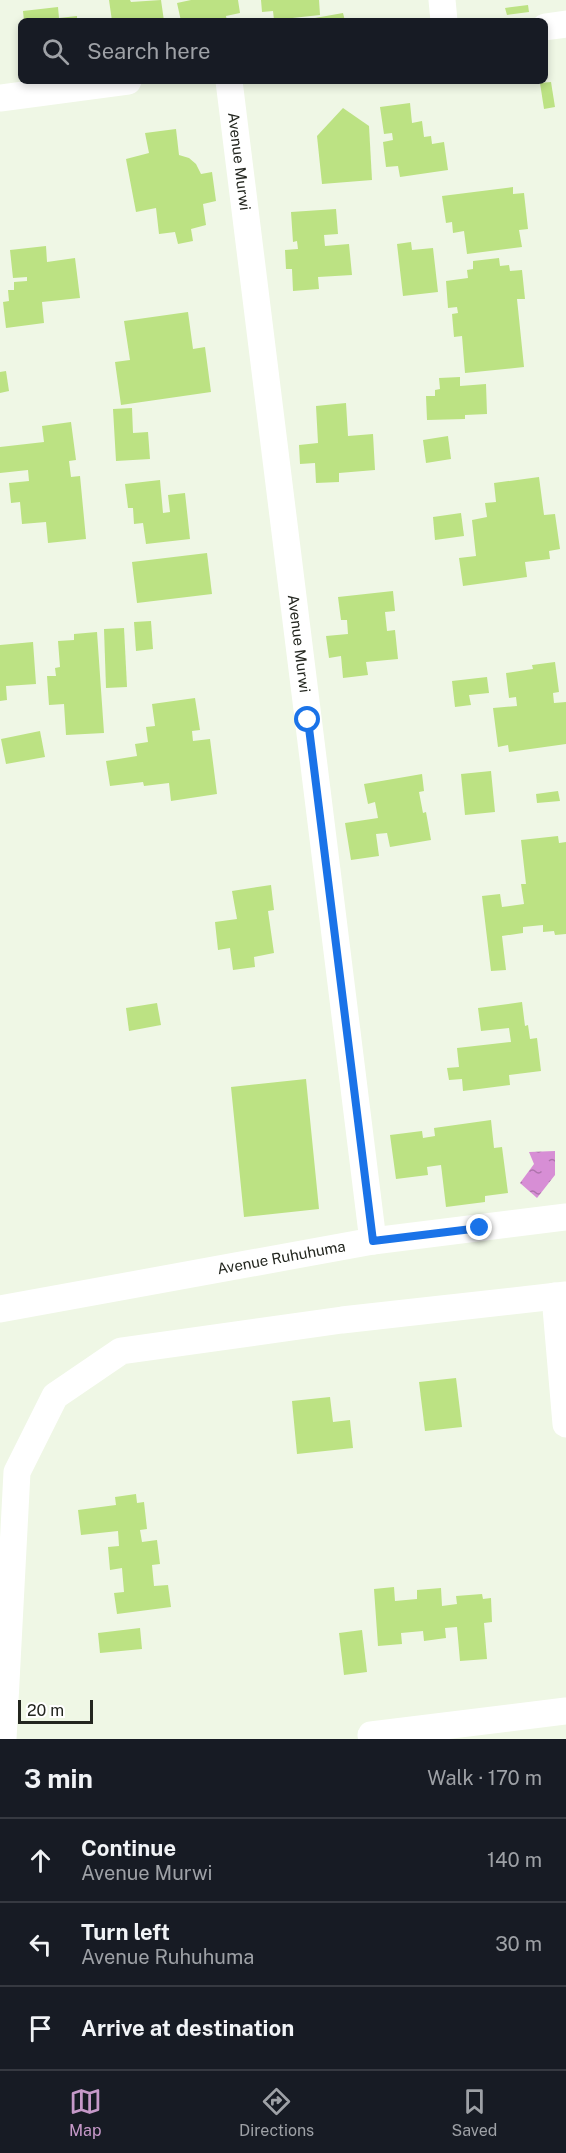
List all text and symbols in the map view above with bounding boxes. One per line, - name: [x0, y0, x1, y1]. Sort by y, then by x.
- search box: [18, 18, 548, 84]
- icon: search: [39, 35, 72, 68]
- text: Search here: [87, 38, 211, 64]
- street label: Avenue Murwi: [225, 111, 254, 211]
- street label: Avenue Murwi: [285, 594, 314, 694]
- route start: [294, 706, 320, 732]
- route end: [466, 1214, 492, 1240]
- street label: Avenue Ruhuhuma: [216, 1237, 347, 1277]
- scale bar: [18, 1697, 93, 1724]
- text: 20 m: [27, 1701, 64, 1720]
- text: 3 min: [24, 1763, 93, 1794]
- text: Walk · 170 m: [427, 1766, 542, 1790]
- text: Continue: [81, 1835, 176, 1861]
- icon: ahead: [24, 1844, 57, 1877]
- text: 140 m: [487, 1848, 542, 1872]
- text: Avenue Murwi: [81, 1861, 213, 1885]
- text: Turn left: [81, 1919, 170, 1945]
- icon: left: [24, 1928, 57, 1961]
- text: 30 m: [495, 1932, 542, 1956]
- text: Avenue Ruhuhuma: [81, 1945, 254, 1969]
- icon: arrive: [24, 2012, 57, 2045]
- text: Arrive at destination: [81, 2015, 294, 2041]
- tab: Map: [69, 2085, 102, 2140]
- tab: Directions: [239, 2085, 314, 2140]
- tab: Saved: [452, 2085, 497, 2140]

